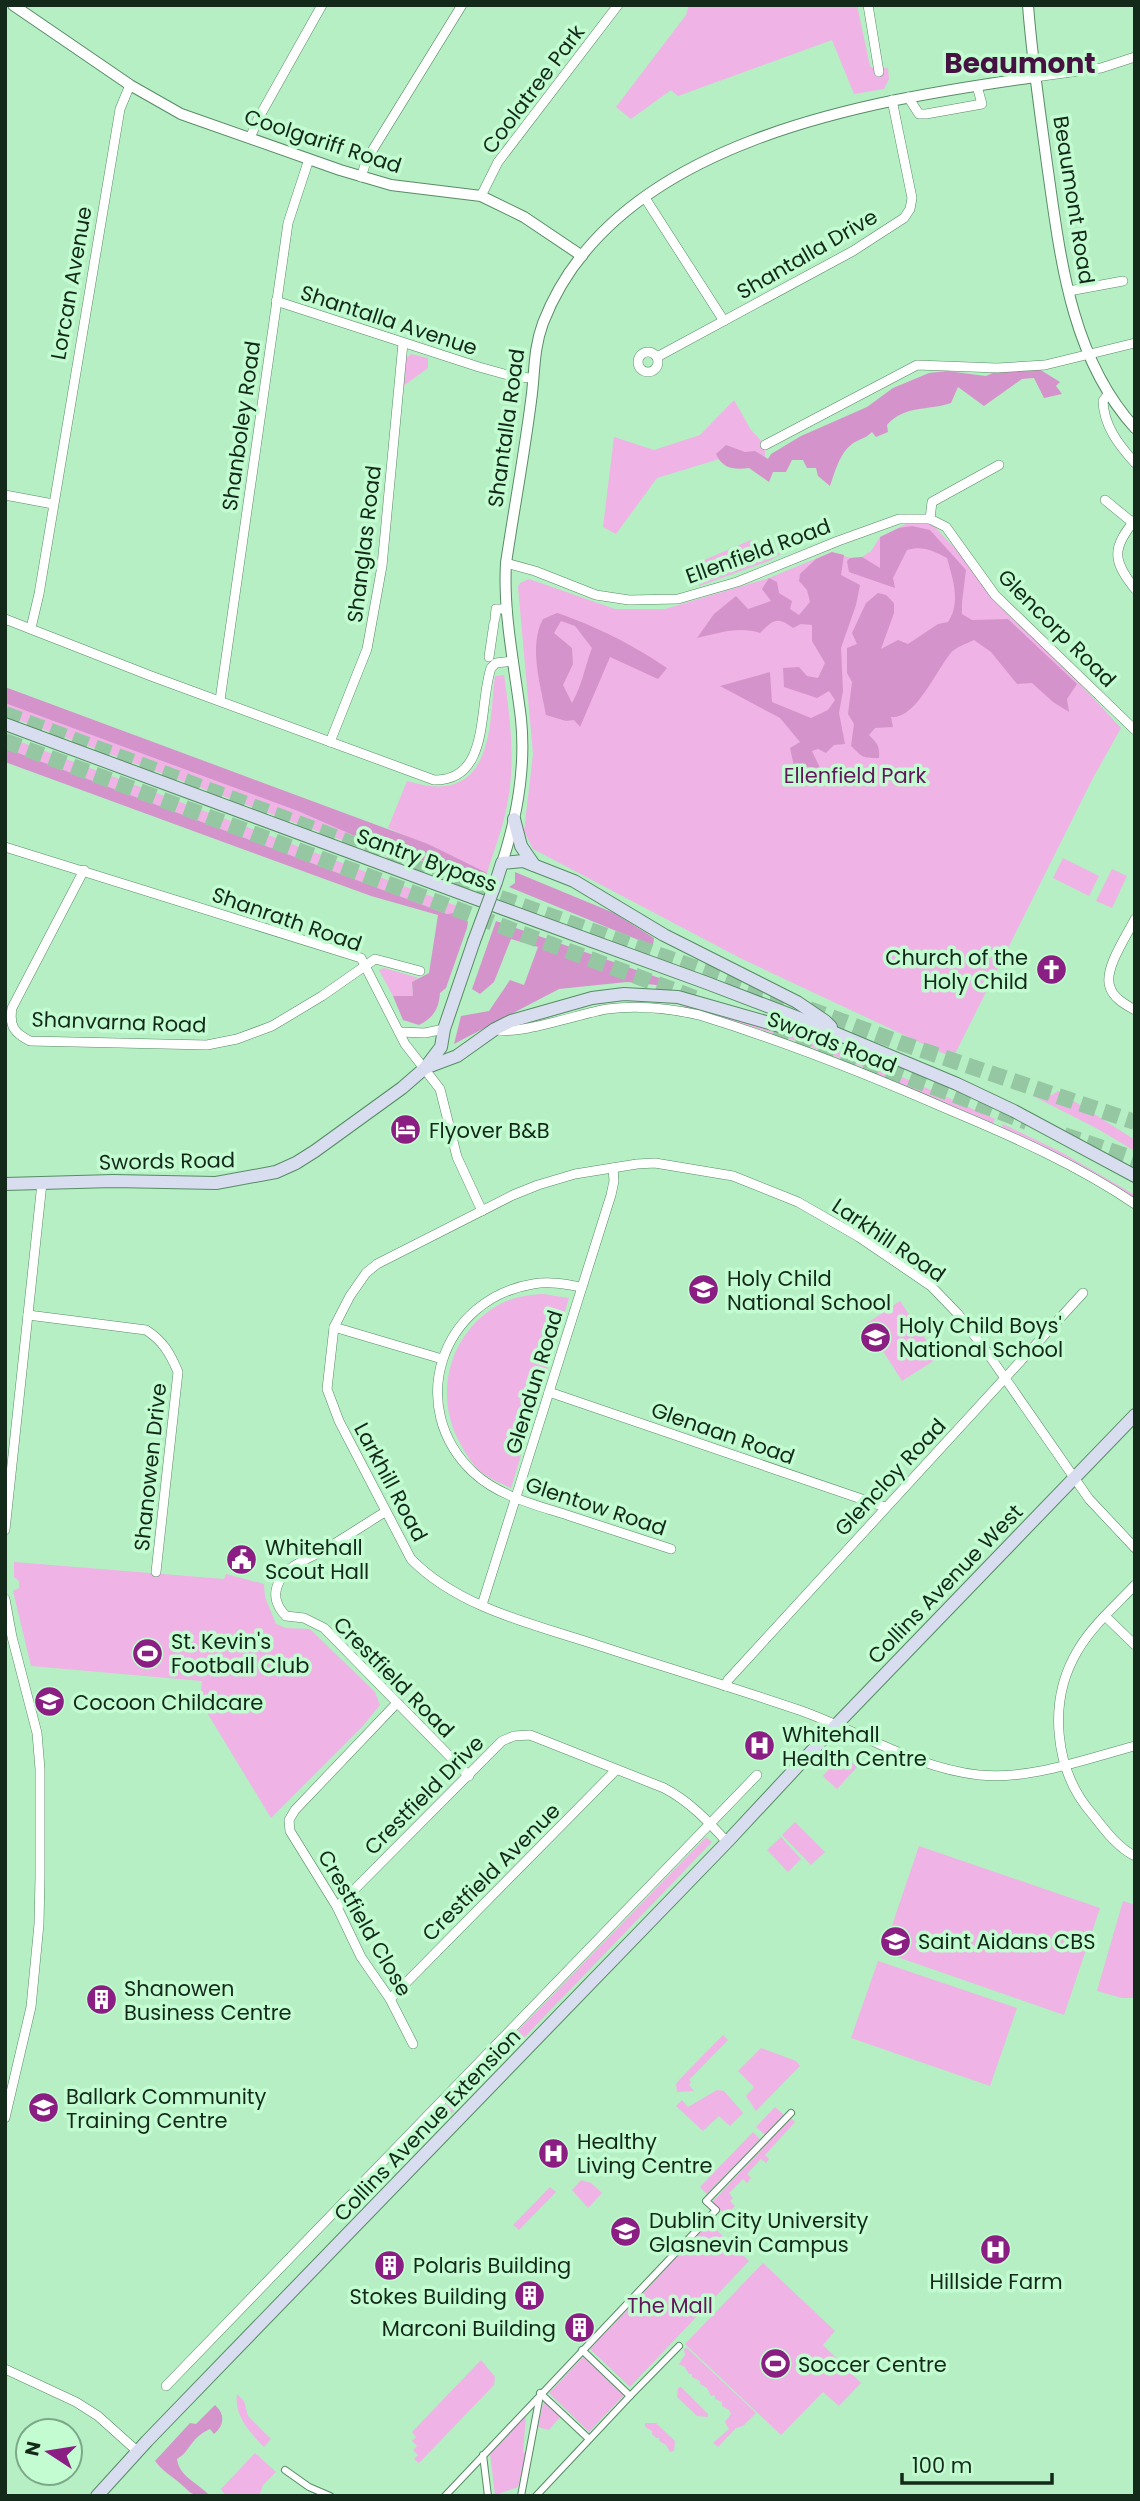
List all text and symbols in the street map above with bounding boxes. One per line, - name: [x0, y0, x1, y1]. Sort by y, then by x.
- street label: Coolatree Park: [475, 18, 591, 159]
- district label: Beaumont: [944, 44, 1096, 83]
- street label: Coolgariff Road: [241, 102, 405, 180]
- street label: Beaumont Road: [1046, 114, 1102, 286]
- street label: Shantalla Drive: [731, 202, 883, 306]
- street label: Lorcan Avenue: [43, 204, 99, 362]
- street label: Shantalla Avenue: [297, 278, 481, 362]
- street label: Shanboley Road: [215, 339, 267, 513]
- street label: Shantalla Road: [481, 347, 531, 509]
- street label: Shanglas Road: [340, 464, 388, 624]
- street label: Ellenfield Road: [682, 511, 834, 591]
- street label: Glencorp Road: [991, 562, 1123, 694]
- park label: Ellenfield Park: [784, 761, 926, 790]
- street label: Santry Bypass: [353, 821, 501, 899]
- street label: Shanrath Road: [208, 880, 366, 958]
- place label: Church of the Holy Child: [885, 943, 1028, 996]
- church icon: Church of the Holy Child: [1034, 952, 1068, 986]
- street label: Shanvarna Road: [31, 1004, 207, 1040]
- street label: Swords Road: [763, 1004, 901, 1080]
- hotel icon: Flyover B&B: [389, 1113, 423, 1147]
- place label: Flyover B&B: [429, 1116, 550, 1145]
- street label: Swords Road: [99, 1145, 235, 1177]
- street label: Larkhill Road: [827, 1191, 951, 1289]
- place label: Holy Child National School: [727, 1264, 891, 1317]
- school or university icon: Holy Child National School: [687, 1273, 721, 1307]
- street label: Glendun Road: [498, 1306, 570, 1458]
- place label: Holy Child Boys' National School: [899, 1311, 1063, 1364]
- school or university icon: Holy Child Boys' National School: [859, 1320, 893, 1354]
- street label: Shanowen Drive: [127, 1382, 173, 1552]
- street label: Glenaan Road: [647, 1395, 799, 1471]
- street label: Glencloy Road: [828, 1412, 952, 1542]
- street label: Larkhill Road: [347, 1417, 435, 1547]
- street label: Glentow Road: [522, 1470, 670, 1542]
- street label: Collins Avenue West: [861, 1498, 1029, 1670]
- place label: Whitehall Scout Hall: [265, 1533, 369, 1586]
- public building icon: Whitehall Scout Hall: [225, 1542, 259, 1576]
- street label: Crestfield Road: [327, 1610, 461, 1744]
- place label: St. Kevin's Football Club: [171, 1627, 309, 1680]
- sports icon: St. Kevin's Football Club: [131, 1636, 165, 1670]
- school or university icon: Cocoon Childcare: [33, 1685, 67, 1719]
- place label: Cocoon Childcare: [73, 1688, 263, 1717]
- place label: Whitehall Health Centre: [782, 1720, 927, 1773]
- street label: Crestfield Drive: [358, 1729, 490, 1861]
- hospital icon: Whitehall Health Centre: [742, 1729, 776, 1763]
- street label: Crestfield Avenue: [415, 1796, 567, 1948]
- street label: Crestfield Close: [311, 1844, 419, 2002]
- school or university icon: Saint Aidans CBS: [878, 1924, 912, 1958]
- place label: Saint Aidans CBS: [918, 1927, 1096, 1956]
- place label: Shanowen Business Centre: [124, 1974, 292, 2027]
- building icon: Shanowen Business Centre: [84, 1983, 118, 2017]
- street label: Collins Avenue Extension: [327, 2022, 527, 2228]
- place label: Ballark Community Training Centre: [66, 2082, 266, 2135]
- school or university icon: Ballark Community Training Centre: [26, 2091, 60, 2125]
- place label: Healthy Living Centre: [577, 2127, 713, 2180]
- hospital icon: Healthy Living Centre: [537, 2136, 571, 2170]
- place label: Dublin City University Glasnevin Campus: [649, 2206, 869, 2259]
- school or university icon: Dublin City University Glasnevin Campus: [609, 2215, 643, 2249]
- hospital icon: Hillside Farm: [979, 2232, 1013, 2266]
- building icon: Polaris Building: [373, 2248, 407, 2282]
- place label: Polaris Building: [413, 2251, 571, 2280]
- place label: Hillside Farm: [929, 2267, 1063, 2296]
- building icon: Stokes Building: [513, 2279, 547, 2313]
- place label: Stokes Building: [350, 2282, 507, 2311]
- park label: The Mall: [627, 2291, 713, 2320]
- building icon: Marconi Building: [562, 2311, 596, 2345]
- place label: Marconi Building: [382, 2314, 556, 2343]
- sports icon: Soccer Centre: [758, 2347, 792, 2381]
- place label: Soccer Centre: [798, 2350, 947, 2379]
- north arrow: [14, 2417, 84, 2487]
- text: N: [18, 2439, 48, 2458]
- scale bar: [902, 2442, 1052, 2486]
- text: 100 m: [912, 2451, 972, 2480]

